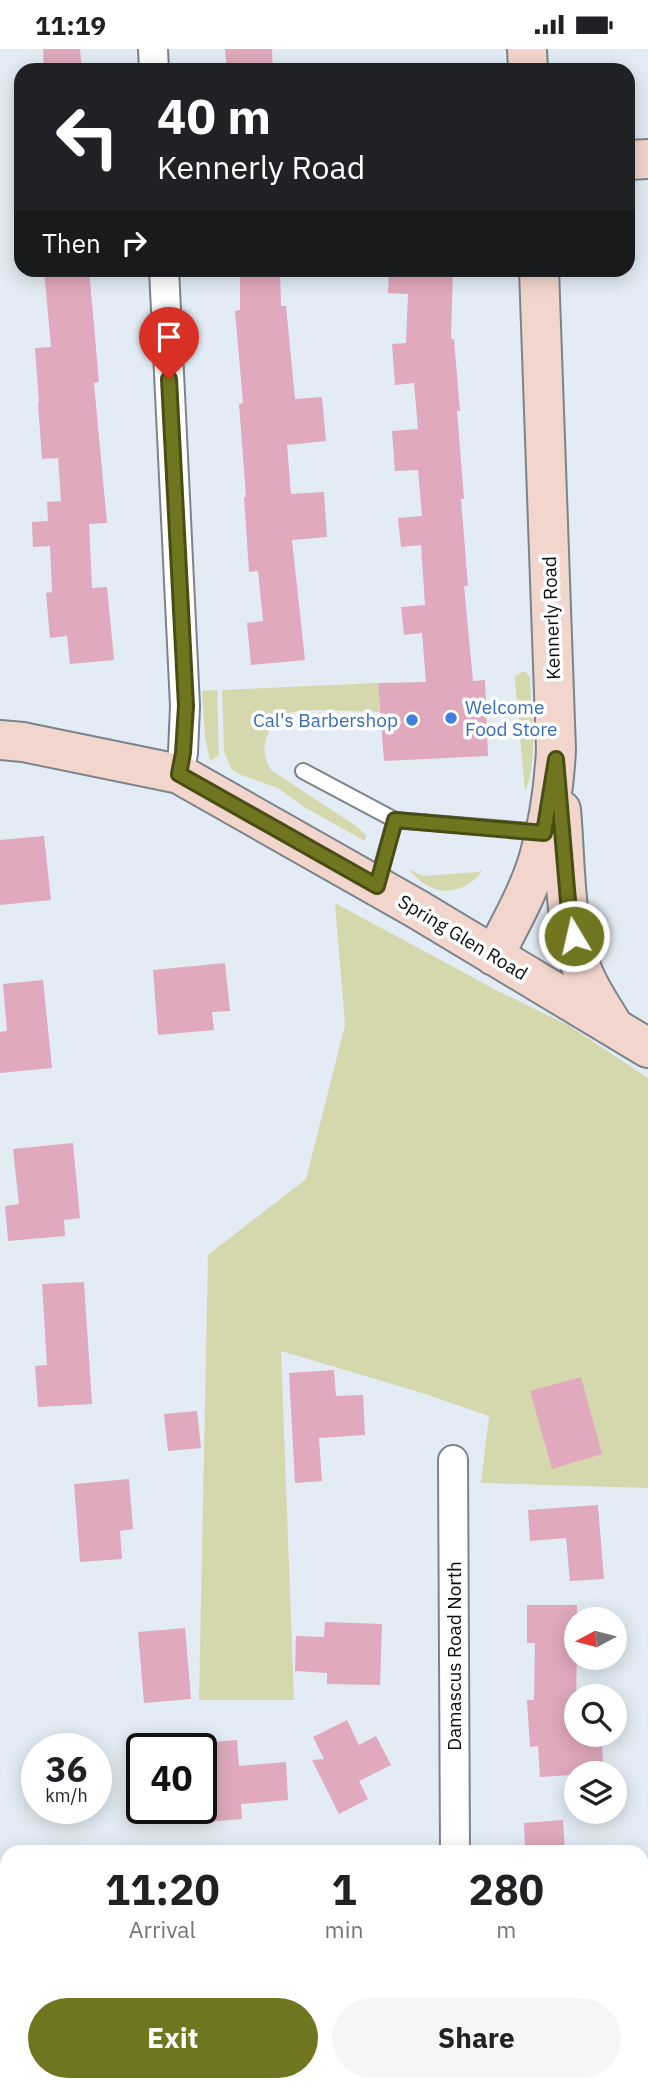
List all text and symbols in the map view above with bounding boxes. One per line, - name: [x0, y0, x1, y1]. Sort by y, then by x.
- text: 11:19: [35, 8, 106, 42]
- text: 40 m: [157, 84, 271, 147]
- icon: left: [42, 91, 133, 182]
- text: Kennerly Road: [157, 146, 365, 188]
- icon: right: [115, 224, 153, 262]
- text: Then: [42, 226, 101, 260]
- pin: [139, 307, 199, 379]
- icon: arrive: [150, 318, 188, 356]
- street label: Kennerly Road: [537, 556, 565, 680]
- place label: Welcome Food Store: [465, 695, 558, 741]
- place label: Cal's Barbershop: [253, 708, 398, 732]
- marker: Welcome Food Store: [443, 710, 459, 726]
- marker: Cal's Barbershop: [404, 712, 420, 728]
- street label: Spring Glen Road: [394, 889, 532, 985]
- position arrow: [537, 899, 611, 973]
- street label: Damascus Road North: [442, 1561, 466, 1751]
- north arrow: [564, 1607, 626, 1669]
- map controls: [564, 1607, 627, 1824]
- button: search: [564, 1684, 627, 1747]
- speed limit sign: 40: [126, 1733, 217, 1824]
- text: 36: [45, 1746, 88, 1792]
- button: layers: [564, 1761, 627, 1824]
- text: km/h: [45, 1784, 88, 1807]
- text: 11:20: [105, 1862, 220, 1917]
- text: 1: [331, 1862, 357, 1917]
- text: 280: [468, 1862, 544, 1917]
- text: Arrival: [129, 1914, 196, 1944]
- text: min: [325, 1914, 363, 1944]
- text: m: [496, 1914, 516, 1944]
- button: Exit: [28, 1998, 318, 2078]
- button: Share: [332, 1998, 621, 2078]

